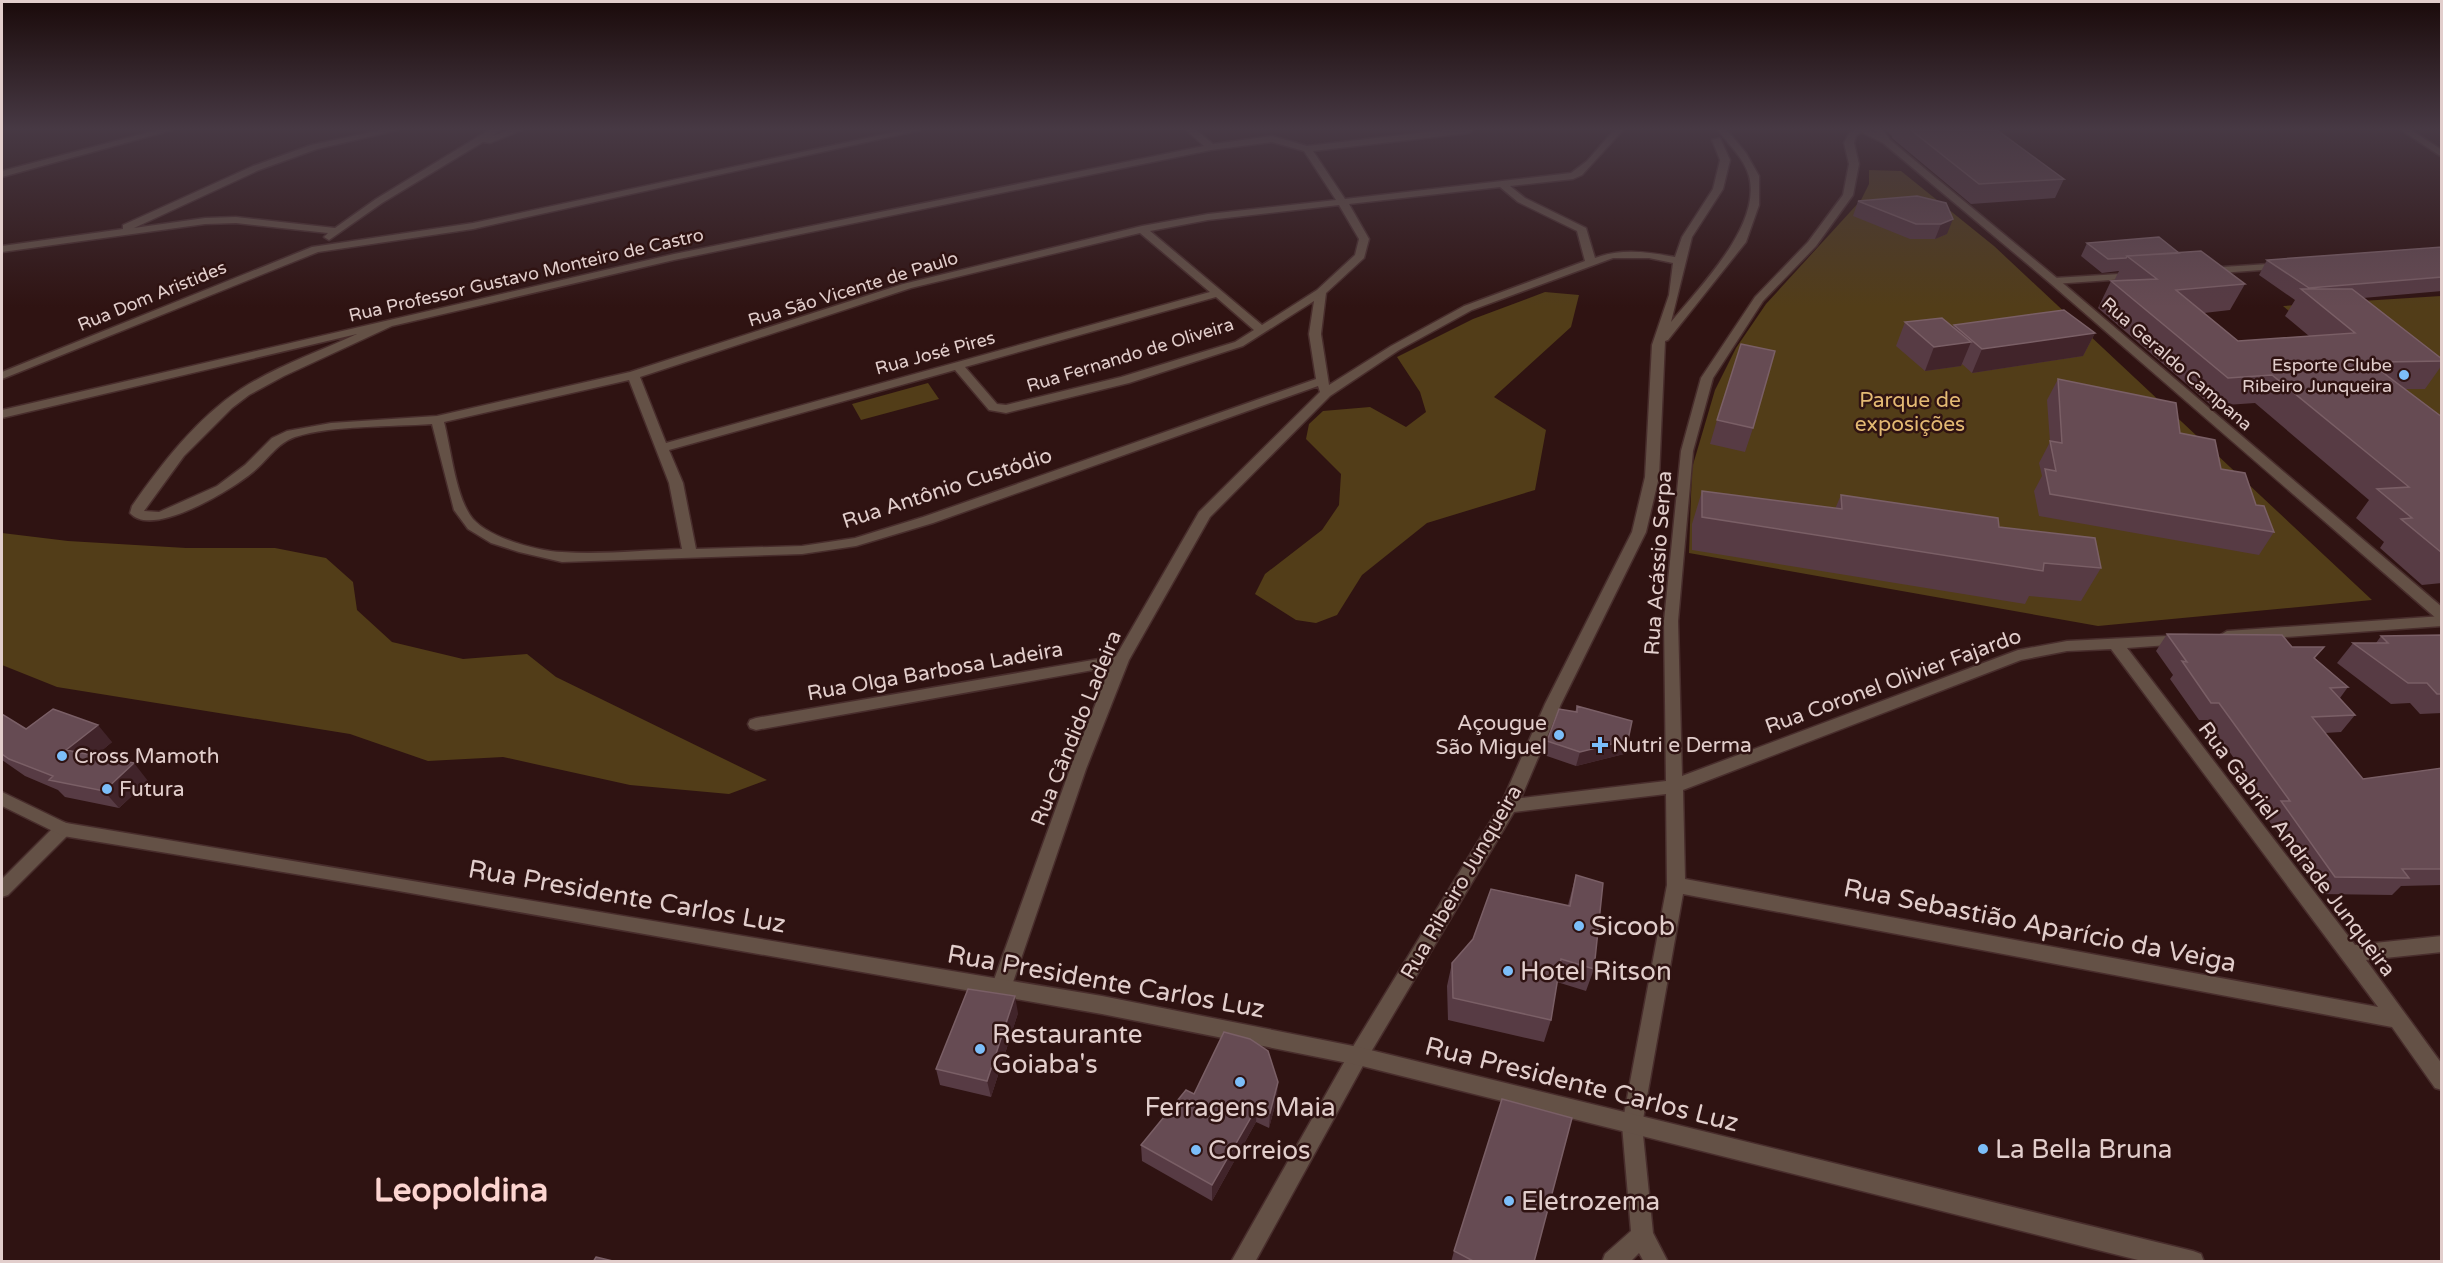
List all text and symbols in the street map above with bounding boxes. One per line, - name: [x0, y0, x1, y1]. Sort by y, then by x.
- street label: Rua Professor Gustavo Monteiro de Castro: [346, 223, 706, 327]
- street label: Rua São Vicente de Paulo: [745, 247, 961, 331]
- street label: Rua Dom Aristides: [74, 256, 230, 336]
- street label: Rua Geraldo Campana: [2097, 293, 2257, 435]
- street label: Rua Fernando de Oliveira: [1024, 313, 1236, 397]
- street label: Rua José Pires: [873, 326, 997, 380]
- place label: Esporte Clube Ribeiro Junqueira: [2242, 354, 2392, 397]
- marker: Esporte Clube Ribeiro Junqueira: [2397, 368, 2411, 382]
- park label: Parque de exposições: [1855, 388, 1965, 437]
- street label: Rua Antônio Custódio: [839, 443, 1055, 534]
- street label: Rua Acássio Serpa: [1640, 470, 1677, 656]
- street label: Rua Coronel Olivier Fajardo: [1762, 623, 2025, 740]
- street label: Rua Cândido Ladeira: [1026, 627, 1127, 829]
- street label: Rua Olga Barbosa Ladeira: [805, 637, 1065, 706]
- place label: Açougue São Miguel: [1436, 711, 1547, 760]
- street label: Rua Gabriel Andrade Junqueira: [2193, 717, 2401, 981]
- marker: Açougue São Miguel: [1552, 728, 1566, 742]
- place label: Nutri e Derma: [1612, 733, 1752, 758]
- marker: Nutri e Derma: [1593, 738, 1607, 752]
- place label: Cross Mamoth: [74, 744, 219, 769]
- marker: Cross Mamoth: [55, 749, 69, 763]
- place label: Futura: [119, 777, 184, 802]
- street label: Rua Ribeiro Junqueira: [1396, 781, 1527, 984]
- marker: Futura: [100, 782, 114, 796]
- street label: Rua Presidente Carlos Luz: [466, 853, 788, 940]
- street label: Rua Sebastião Aparício da Veiga: [1841, 872, 2239, 979]
- place label: Sicoob: [1591, 911, 1675, 942]
- marker: Sicoob: [1572, 919, 1586, 933]
- street label: Rua Presidente Carlos Luz: [945, 938, 1267, 1025]
- place label: Hotel Ritson: [1520, 956, 1672, 987]
- marker: Hotel Ritson: [1501, 964, 1515, 978]
- place label: Restaurante Goiaba's: [992, 1019, 1142, 1080]
- street label: Rua Presidente Carlos Luz: [1422, 1030, 1742, 1138]
- marker: Restaurante Goiaba's: [973, 1042, 987, 1056]
- marker: Ferragens Maia: [1233, 1075, 1247, 1089]
- place label: Ferragens Maia: [1144, 1092, 1336, 1123]
- place label: La Bella Bruna: [1995, 1134, 2172, 1165]
- place label: Correios: [1208, 1135, 1310, 1166]
- marker: La Bella Bruna: [1976, 1142, 1990, 1156]
- marker: Correios: [1189, 1143, 1203, 1157]
- district label: Leopoldina: [374, 1171, 548, 1210]
- place label: Eletrozema: [1521, 1186, 1660, 1217]
- marker: Eletrozema: [1502, 1194, 1516, 1208]

